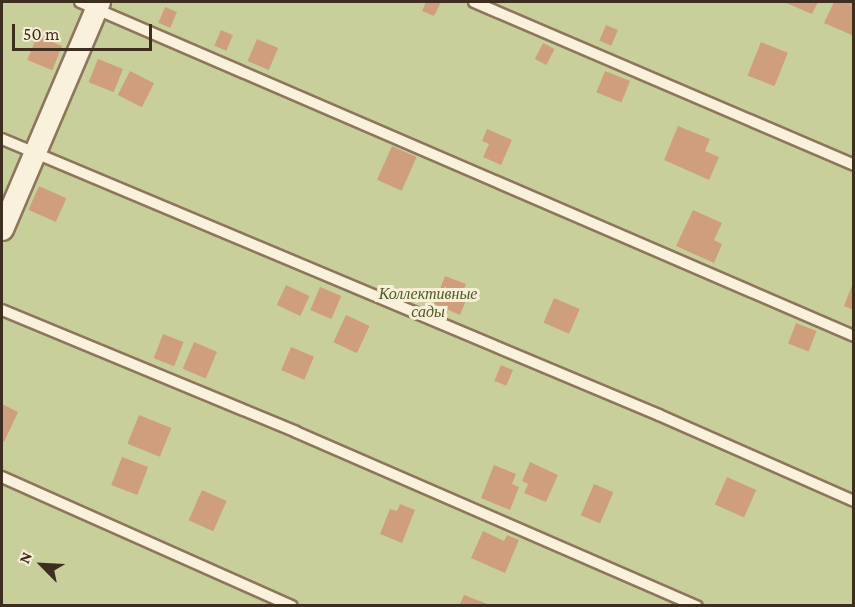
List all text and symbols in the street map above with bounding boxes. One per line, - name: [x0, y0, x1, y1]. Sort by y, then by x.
- scale bar: [15, 12, 154, 50]
- text: 50 m: [23, 24, 60, 44]
- park label: Коллективные сады: [379, 284, 477, 322]
- north arrow: [12, 535, 72, 595]
- text: N: [15, 549, 35, 566]

